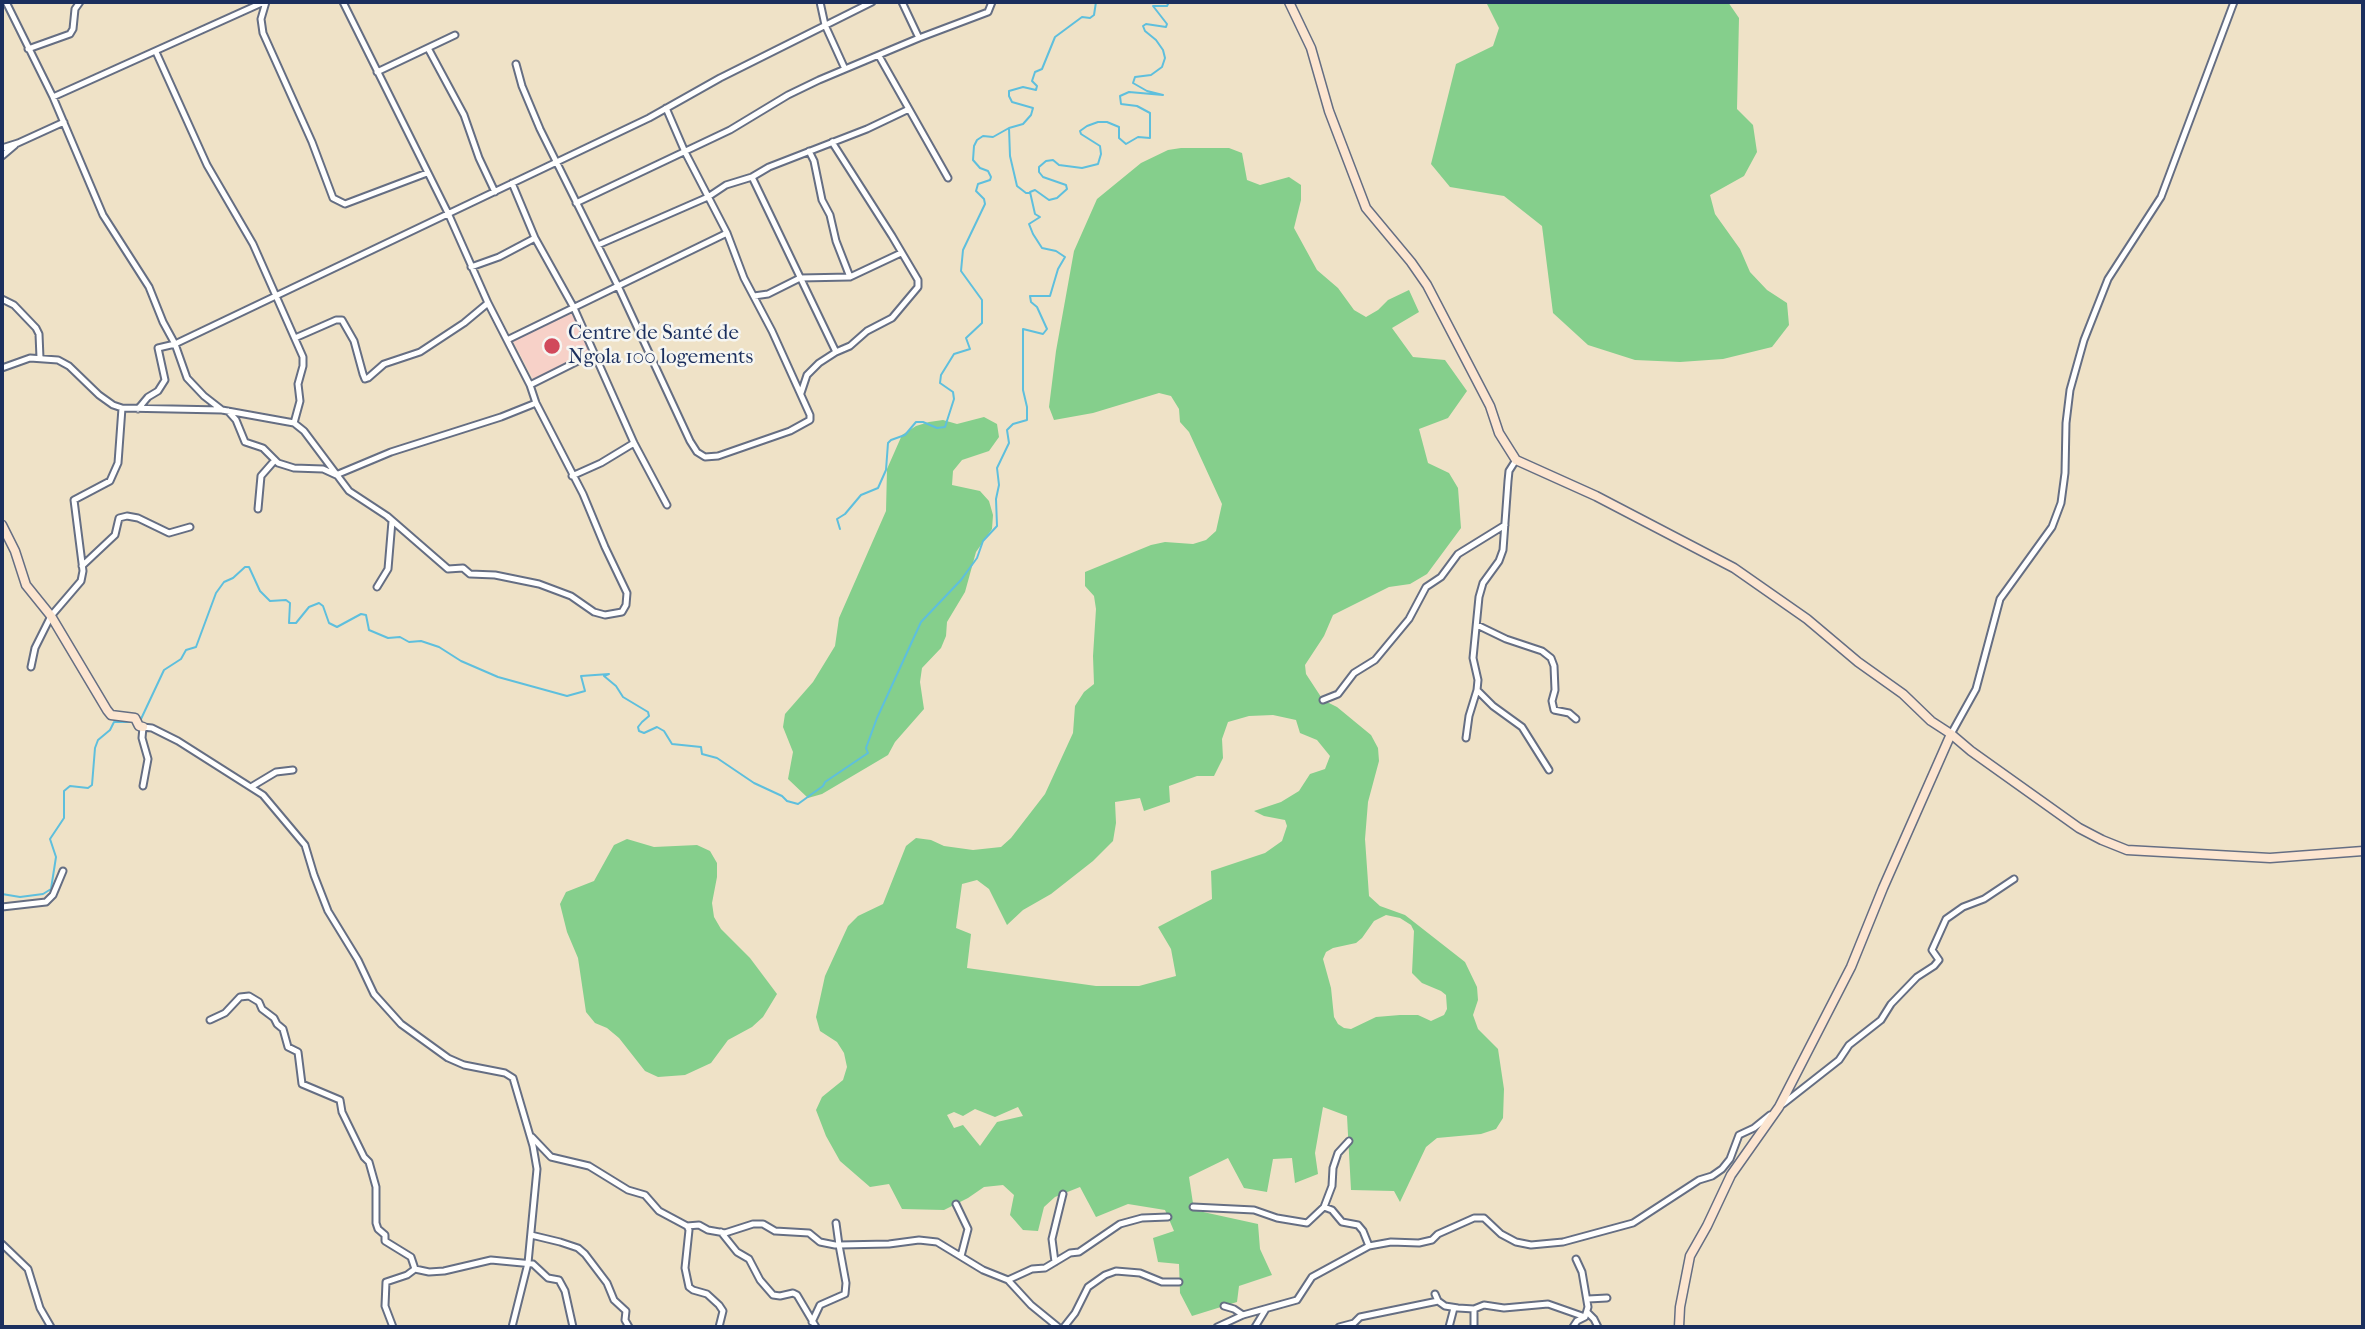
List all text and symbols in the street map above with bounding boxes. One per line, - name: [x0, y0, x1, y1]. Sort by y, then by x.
- place label: Centre de Santé de Ngola 100 logements: [568, 321, 753, 371]
- marker: Centre de Santé de Ngola 100 logements: [542, 336, 562, 356]

